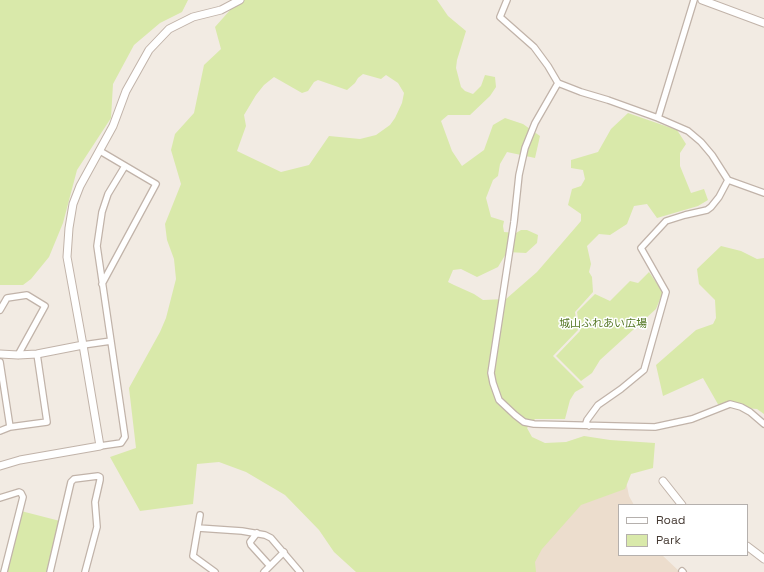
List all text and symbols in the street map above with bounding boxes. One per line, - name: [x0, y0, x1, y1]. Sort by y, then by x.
- park label: 城山ふれあい広場: [559, 317, 647, 331]
- legend: [618, 504, 748, 556]
- text: Road: [656, 512, 685, 528]
- text: Park: [656, 532, 681, 548]

